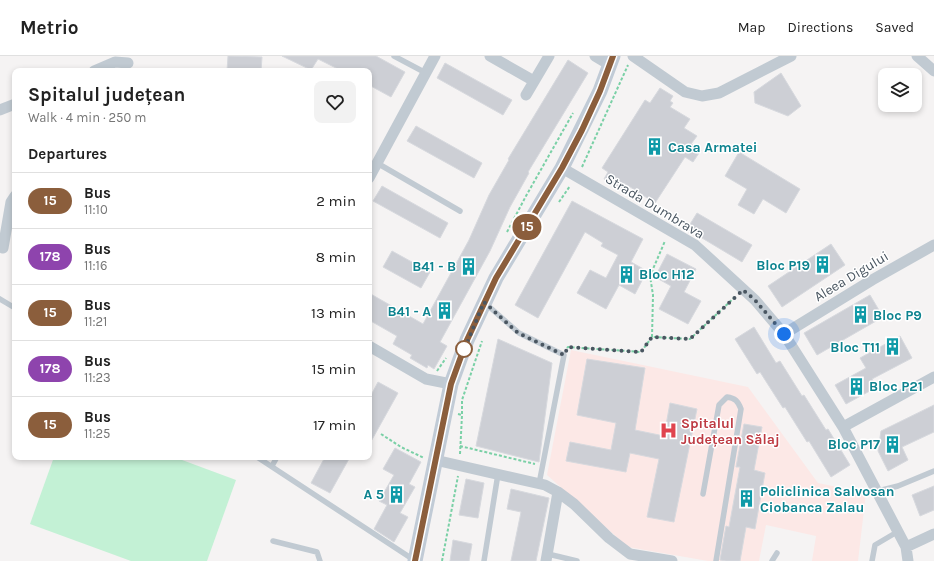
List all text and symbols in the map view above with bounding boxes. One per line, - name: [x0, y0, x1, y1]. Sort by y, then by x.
- text: Metrio: [20, 17, 79, 39]
- text: Map: [738, 19, 766, 36]
- text: Directions: [788, 19, 853, 36]
- text: Saved: [875, 19, 914, 36]
- map controls: [878, 68, 922, 112]
- button: layers: [878, 68, 922, 112]
- button: heart: [314, 81, 356, 123]
- text: Spitalul județean: [28, 84, 185, 106]
- text: Walk · 4 min · 250 m: [28, 110, 146, 125]
- building icon: Casa Armatei: [645, 137, 665, 157]
- place label: Casa Armatei: [668, 139, 757, 156]
- text: Departures: [28, 145, 107, 163]
- street label: Strada Dumbrava: [602, 170, 707, 243]
- text: Bus: [84, 184, 111, 202]
- text: 15: [43, 192, 57, 209]
- text: 2 min: [316, 192, 356, 210]
- text: 11:10: [84, 202, 108, 217]
- line badge: 15: [509, 214, 545, 240]
- text: 15: [520, 218, 534, 235]
- text: Bus: [84, 240, 111, 258]
- text: 178: [39, 248, 61, 265]
- text: 8 min: [316, 248, 356, 266]
- street label: Aleea Digului: [811, 248, 892, 305]
- building icon: Bloc P19: [813, 255, 833, 275]
- building icon: B41 - B: [459, 256, 479, 276]
- place label: Bloc P19: [756, 257, 810, 274]
- text: 11:16: [84, 258, 107, 273]
- place label: B41 - B: [412, 258, 456, 275]
- building icon: Bloc H12: [616, 264, 636, 284]
- place label: Bloc H12: [639, 266, 695, 283]
- text: Bus: [84, 296, 111, 314]
- building icon: B41 - A: [434, 301, 454, 321]
- place label: B41 - A: [388, 303, 431, 320]
- text: 15: [43, 304, 57, 321]
- text: 13 min: [311, 304, 356, 322]
- building icon: Bloc P9: [850, 305, 870, 325]
- place label: Bloc P9: [873, 307, 922, 324]
- text: 11:21: [84, 314, 107, 329]
- your location: [774, 324, 794, 344]
- building icon: Bloc T11: [883, 337, 903, 357]
- place label: Bloc T11: [830, 339, 880, 356]
- unlabelled marker: [455, 340, 473, 358]
- text: Bus: [84, 352, 111, 370]
- text: 178: [39, 360, 61, 377]
- text: 15 min: [311, 360, 356, 378]
- text: 11:23: [84, 370, 111, 385]
- building icon: Bloc P21: [846, 376, 866, 396]
- place label: Bloc P21: [869, 378, 923, 395]
- text: Bus: [84, 408, 111, 426]
- place label: Spitalul Județean Sălaj: [681, 415, 780, 448]
- text: 15: [43, 416, 57, 433]
- text: 17 min: [313, 416, 356, 434]
- hospital icon: Spitalul Județean Sălaj: [658, 421, 678, 441]
- text: 11:25: [84, 426, 110, 441]
- building icon: Bloc P17: [883, 434, 903, 454]
- place label: Bloc P17: [828, 436, 880, 453]
- place label: Policlinica Salvosan Ciobanca Zalau: [760, 483, 895, 516]
- building icon: A 5: [387, 484, 407, 504]
- place label: A 5: [364, 486, 384, 503]
- building icon: Policlinica Salvosan Ciobanca Zalau: [737, 489, 757, 509]

